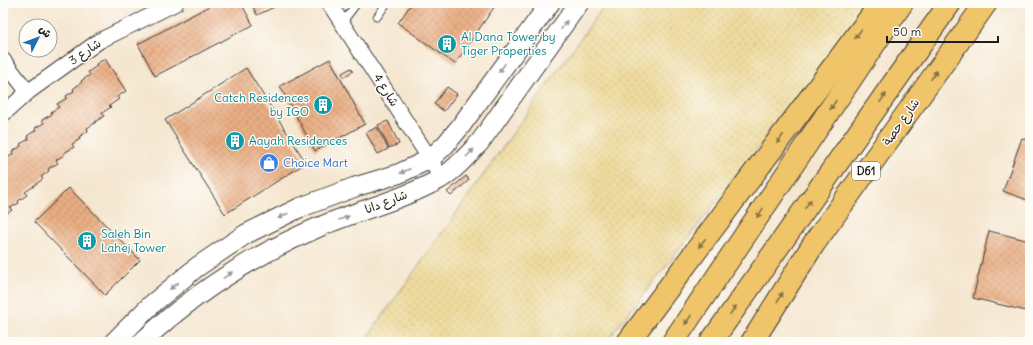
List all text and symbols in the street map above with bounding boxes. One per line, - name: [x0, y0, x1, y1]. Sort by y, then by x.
- north arrow: [18, 18, 58, 58]
- scale bar: [887, 18, 998, 44]
- one-way arrow: [559, 20, 568, 31]
- text: ش: [36, 22, 55, 40]
- text: 50 m: [893, 24, 922, 39]
- place label: Al Dana Tower by Tiger Properties: [461, 29, 556, 58]
- one-way arrow: [854, 29, 862, 40]
- building icon: Al Dana Tower by Tiger Properties: [436, 33, 458, 55]
- street label: شارع 3: [66, 35, 105, 69]
- one-way arrow: [498, 63, 507, 74]
- one-way arrow: [930, 70, 938, 81]
- street label: شارع 4: [369, 71, 402, 110]
- place label: Catch Residences by IGO: [214, 90, 309, 119]
- one-way arrow: [879, 92, 887, 103]
- building icon: Catch Residences by IGO: [312, 94, 334, 116]
- street label: شارع حصة: [879, 95, 924, 149]
- one-way arrow: [829, 100, 837, 110]
- building icon: Aayah Residences: [224, 130, 246, 152]
- place label: Aayah Residences: [249, 133, 347, 148]
- one-way arrow: [776, 133, 784, 144]
- one-way arrow: [465, 148, 475, 158]
- shop icon: Choice Mart: [258, 152, 280, 174]
- place label: Choice Mart: [283, 155, 348, 170]
- road number: D61: [852, 162, 880, 180]
- one-way arrow: [399, 168, 410, 174]
- street label: شارع دانا: [362, 187, 410, 218]
- one-way arrow: [804, 199, 812, 209]
- one-way arrow: [756, 208, 764, 218]
- one-way arrow: [277, 213, 289, 219]
- one-way arrow: [339, 214, 351, 220]
- place label: Saleh Bin Lahej Tower: [101, 226, 166, 255]
- building icon: Saleh Bin Lahej Tower: [76, 230, 98, 252]
- one-way arrow: [698, 237, 707, 248]
- one-way arrow: [223, 271, 233, 279]
- one-way arrow: [168, 281, 179, 290]
- one-way arrow: [776, 292, 784, 302]
- one-way arrow: [729, 305, 737, 315]
- one-way arrow: [684, 315, 692, 326]

